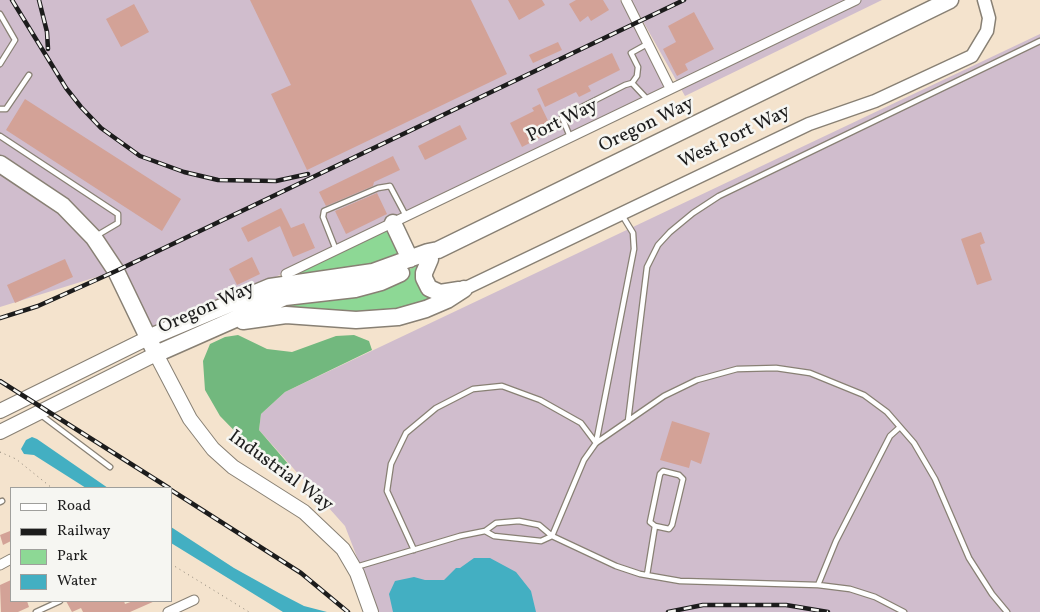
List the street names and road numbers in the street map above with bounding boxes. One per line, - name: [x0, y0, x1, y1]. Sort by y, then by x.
- street label: Oregon Way: [596, 93, 698, 159]
- street label: Port Way: [524, 95, 602, 149]
- street label: West Port Way: [676, 101, 794, 175]
- street label: Oregon Way: [155, 278, 259, 340]
- street label: Industrial Way: [223, 426, 337, 518]

